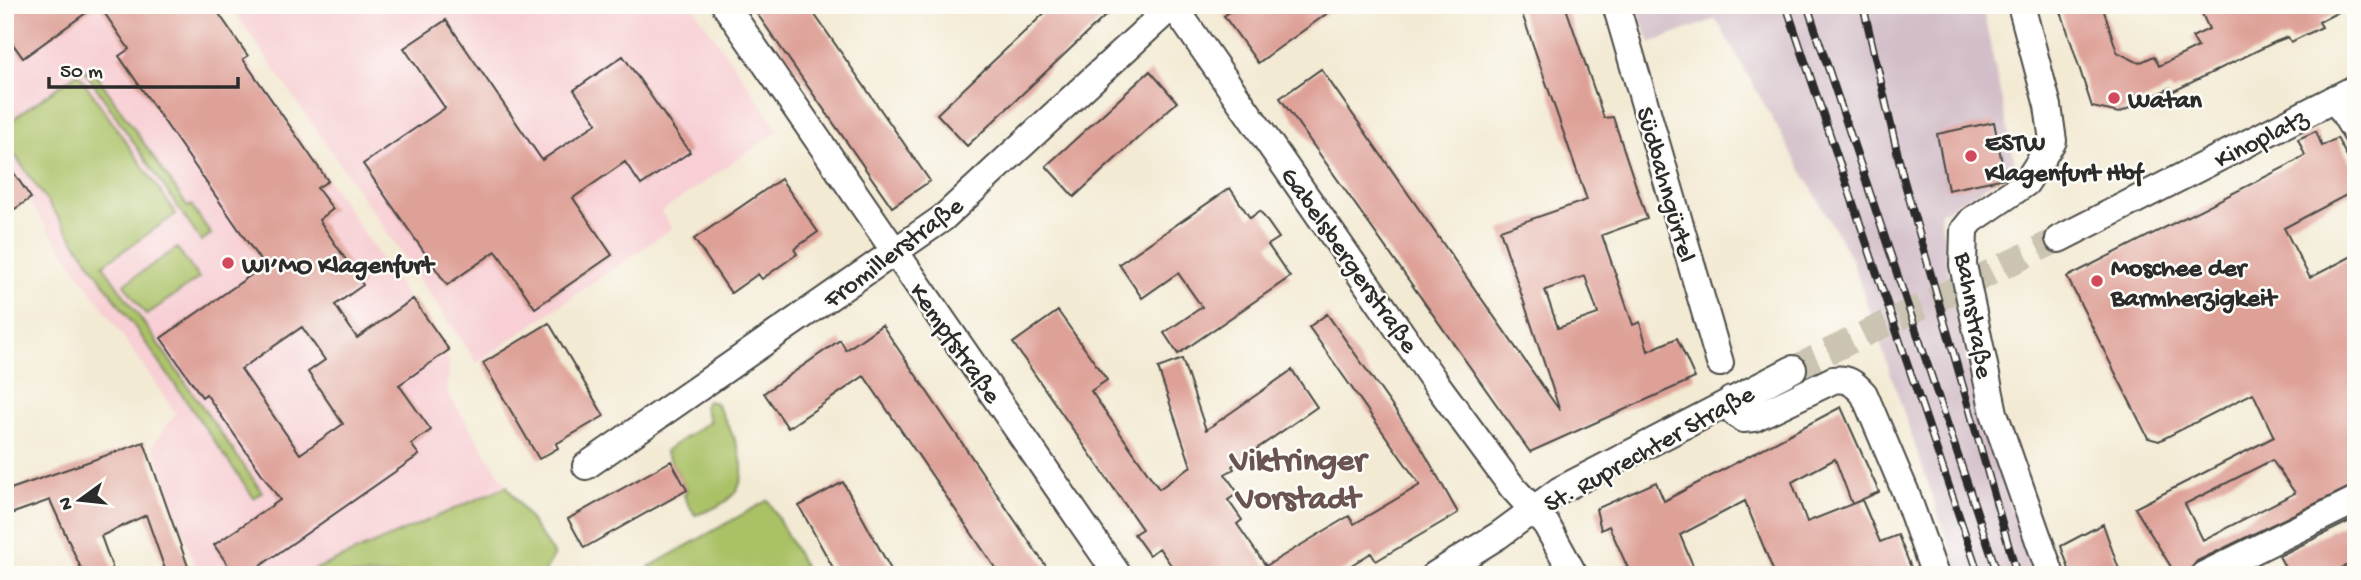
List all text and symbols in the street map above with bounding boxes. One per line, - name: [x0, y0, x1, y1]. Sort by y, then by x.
- scale bar: [49, 46, 238, 90]
- text: 50 m: [60, 61, 103, 86]
- place label: Watan: [2127, 87, 2203, 118]
- marker: Watan: [2106, 90, 2122, 106]
- street label: Südbahngürtel: [1627, 104, 1701, 266]
- street label: Kinoplatz: [2210, 104, 2315, 178]
- place label: ESTW Klagenfurt Hbf: [1984, 130, 2146, 191]
- marker: ESTW Klagenfurt Hbf: [1963, 148, 1979, 164]
- street label: Gabelsbergerstraße: [1271, 163, 1423, 361]
- street label: Fromillerstraße: [818, 192, 971, 318]
- street label: Bahnstraße: [1945, 250, 1998, 382]
- place label: WI’MO Klagenfurt: [241, 252, 436, 283]
- marker: WI’MO Klagenfurt: [220, 255, 236, 271]
- place label: Moschee der Barmherzigkeit: [2110, 255, 2279, 316]
- marker: Moschee der Barmherzigkeit: [2089, 273, 2105, 289]
- street label: Kempfstraße: [900, 278, 1006, 411]
- street label: St. Ruprechter Straße: [1539, 380, 1761, 522]
- district label: Viktringer Vorstadt: [1228, 444, 1369, 520]
- north arrow: [46, 464, 116, 534]
- text: N: [54, 495, 80, 512]

